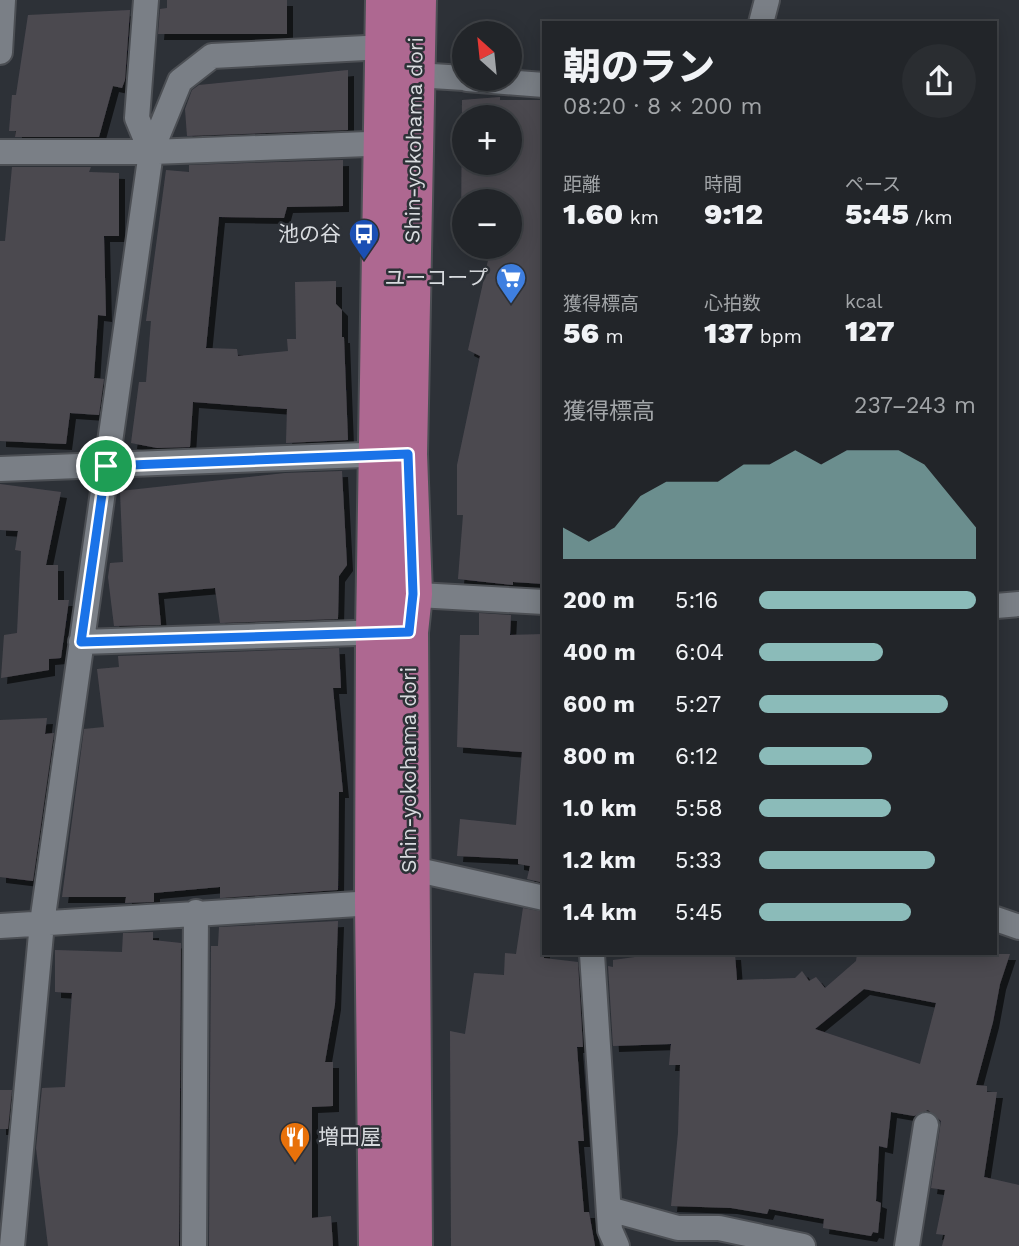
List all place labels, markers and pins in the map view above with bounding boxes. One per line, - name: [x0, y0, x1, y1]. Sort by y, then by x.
- bus stop icon: 池の谷: [347, 217, 381, 261]
- place label: 池の谷: [278, 221, 341, 246]
- supermarket icon: ユーコープ: [494, 261, 528, 305]
- place label: ユーコープ: [384, 265, 488, 290]
- pin: [76, 436, 136, 496]
- restaurant icon: 増田屋: [278, 1120, 312, 1164]
- place label: 増田屋: [318, 1124, 381, 1149]

